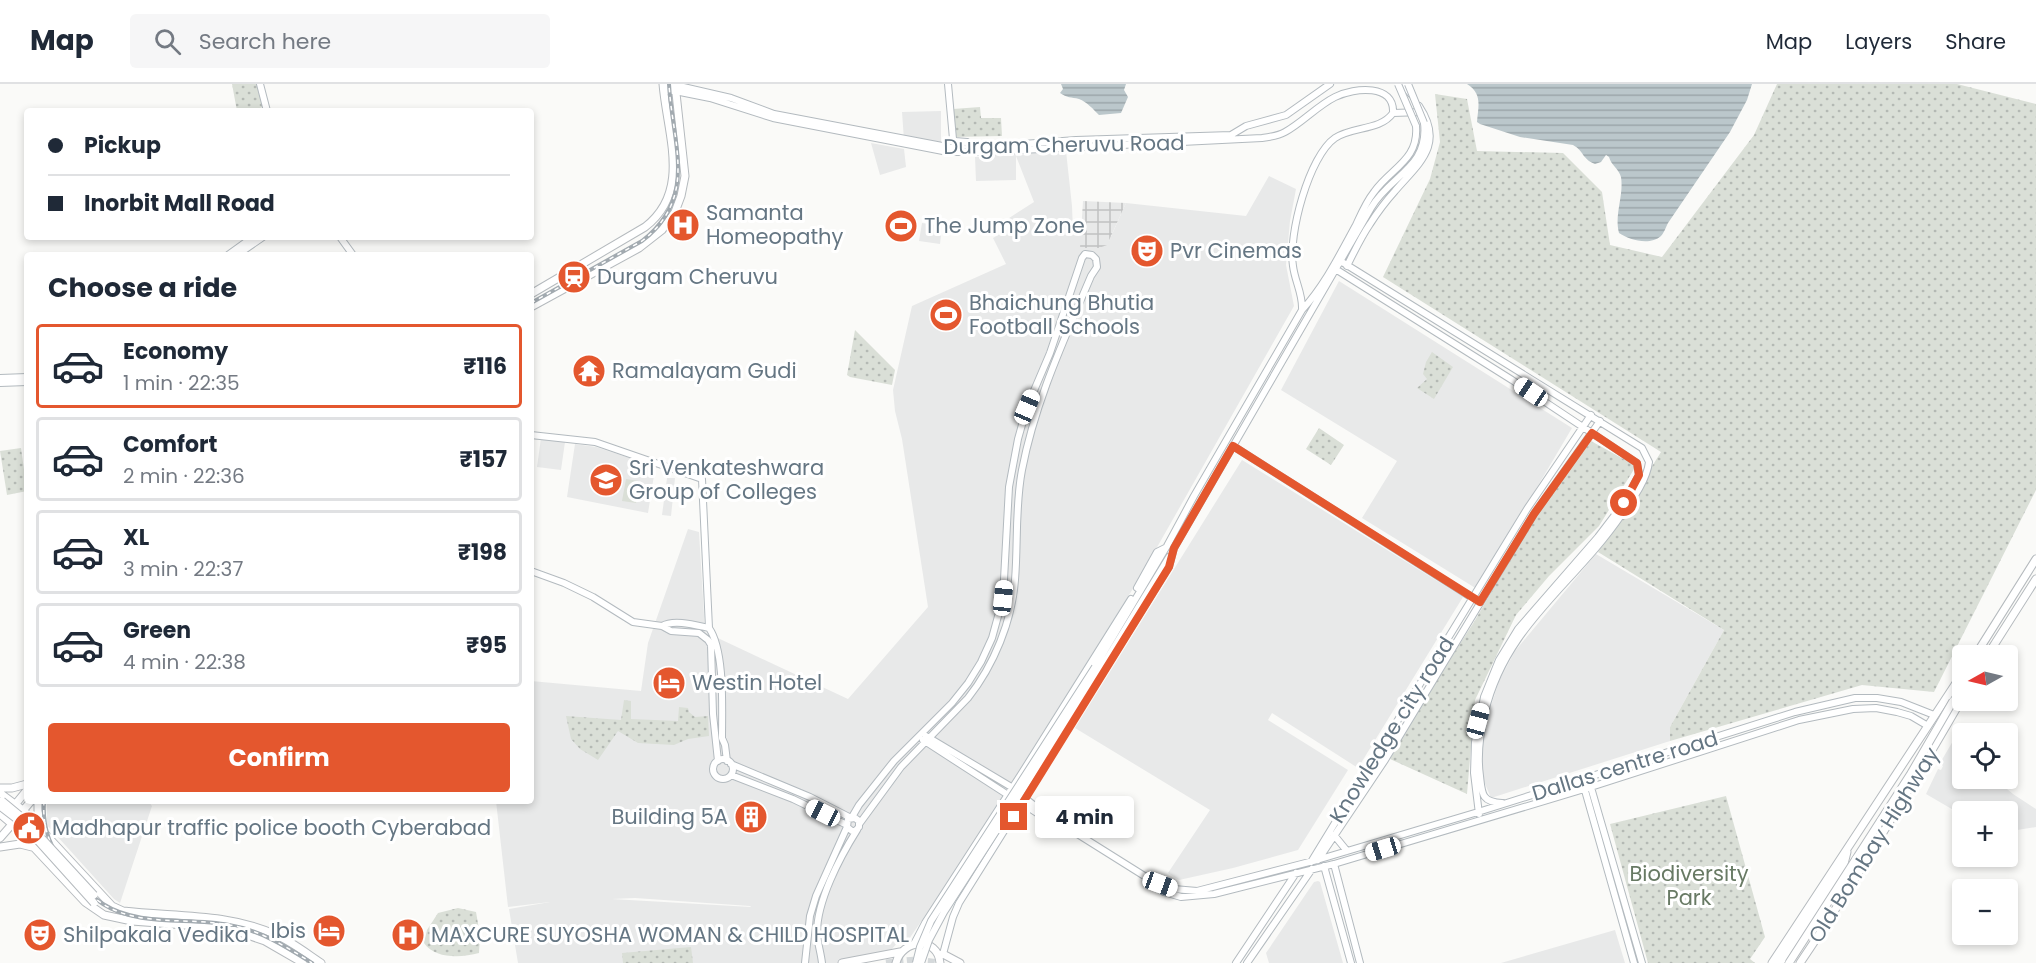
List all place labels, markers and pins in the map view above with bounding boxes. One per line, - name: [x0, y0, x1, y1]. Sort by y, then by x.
- place label: Samanta Homeopathy: [706, 198, 844, 251]
- hospital icon: Samanta Homeopathy: [665, 207, 701, 243]
- sports icon: The Jump Zone: [883, 208, 919, 244]
- place label: The Jump Zone: [924, 211, 1085, 240]
- theatre icon: Pvr Cinemas: [1129, 233, 1165, 269]
- place label: Pvr Cinemas: [1170, 236, 1302, 265]
- station icon: Durgam Cheruvu: [556, 259, 592, 295]
- place label: Durgam Cheruvu: [597, 262, 778, 291]
- place label: Bhaichung Bhutia Football Schools: [969, 288, 1154, 341]
- sports icon: Bhaichung Bhutia Football Schools: [928, 297, 964, 333]
- temple icon: Ramalayam Gudi: [571, 353, 607, 389]
- place label: Ramalayam Gudi: [612, 356, 797, 385]
- place label: Sri Venkateshwara Group of Colleges: [629, 453, 824, 506]
- school or university icon: Sri Venkateshwara Group of Colleges: [588, 462, 624, 498]
- hotel icon: Westin Hotel: [651, 665, 687, 701]
- place label: Westin Hotel: [692, 668, 822, 697]
- building icon: Building 5A: [733, 799, 769, 835]
- place label: Building 5A: [611, 802, 728, 831]
- public building icon: Madhapur traffic police booth Cyberabad: [11, 810, 47, 846]
- place label: Madhapur traffic police booth Cyberabad: [52, 813, 491, 842]
- hotel icon: Ibis: [311, 913, 347, 949]
- place label: Ibis: [271, 916, 306, 945]
- theatre icon: Shilpakala Vedika: [22, 917, 58, 953]
- hospital icon: MAXCURE SUYOSHA WOMAN & CHILD HOSPITAL: [390, 917, 426, 953]
- place label: Shilpakala Vedika: [63, 920, 249, 949]
- place label: MAXCURE SUYOSHA WOMAN & CHILD HOSPITAL: [431, 920, 909, 949]

